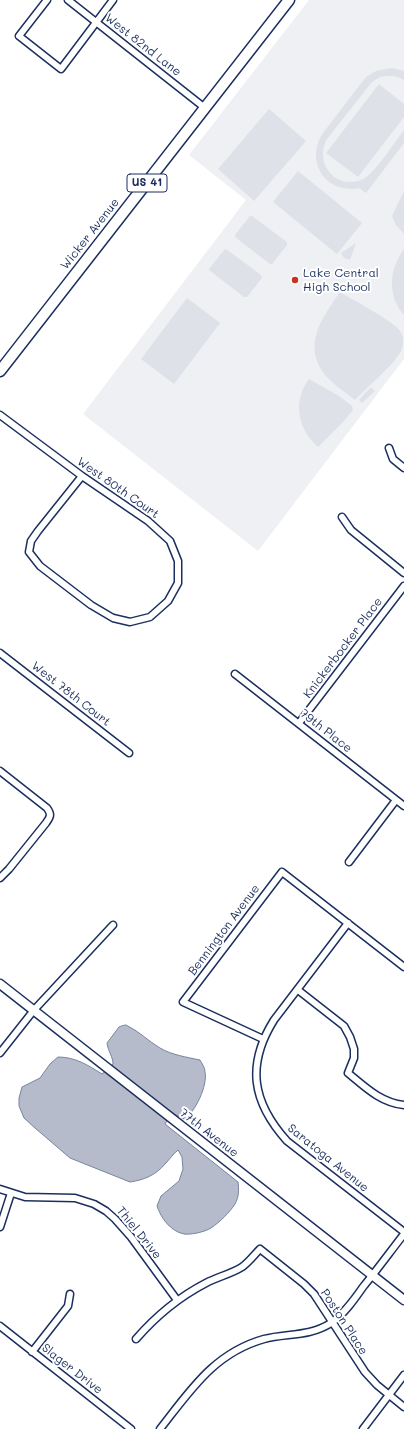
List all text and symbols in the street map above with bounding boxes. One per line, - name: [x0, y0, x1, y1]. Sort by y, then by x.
- street label: West 82nd Lane: [102, 11, 184, 79]
- road number: US 41: [127, 174, 167, 192]
- street label: Wicker Avenue: [58, 196, 122, 272]
- place label: Lake Central High School: [303, 266, 379, 294]
- marker: Lake Central High School: [290, 275, 300, 285]
- street label: West 80th Court: [74, 454, 162, 522]
- street label: Knickerbocker Place: [300, 595, 386, 701]
- street label: West 78th Court: [29, 659, 113, 729]
- street label: 79th Place: [297, 706, 355, 756]
- street label: Bennington Avenue: [185, 882, 263, 978]
- street label: 77th Avenue: [177, 1106, 241, 1160]
- street label: Saratoga Avenue: [285, 1121, 371, 1195]
- street label: Thiel Drive: [114, 1204, 164, 1262]
- street label: Poston Place: [317, 1286, 371, 1358]
- street label: Slager Drive: [39, 1341, 105, 1397]

